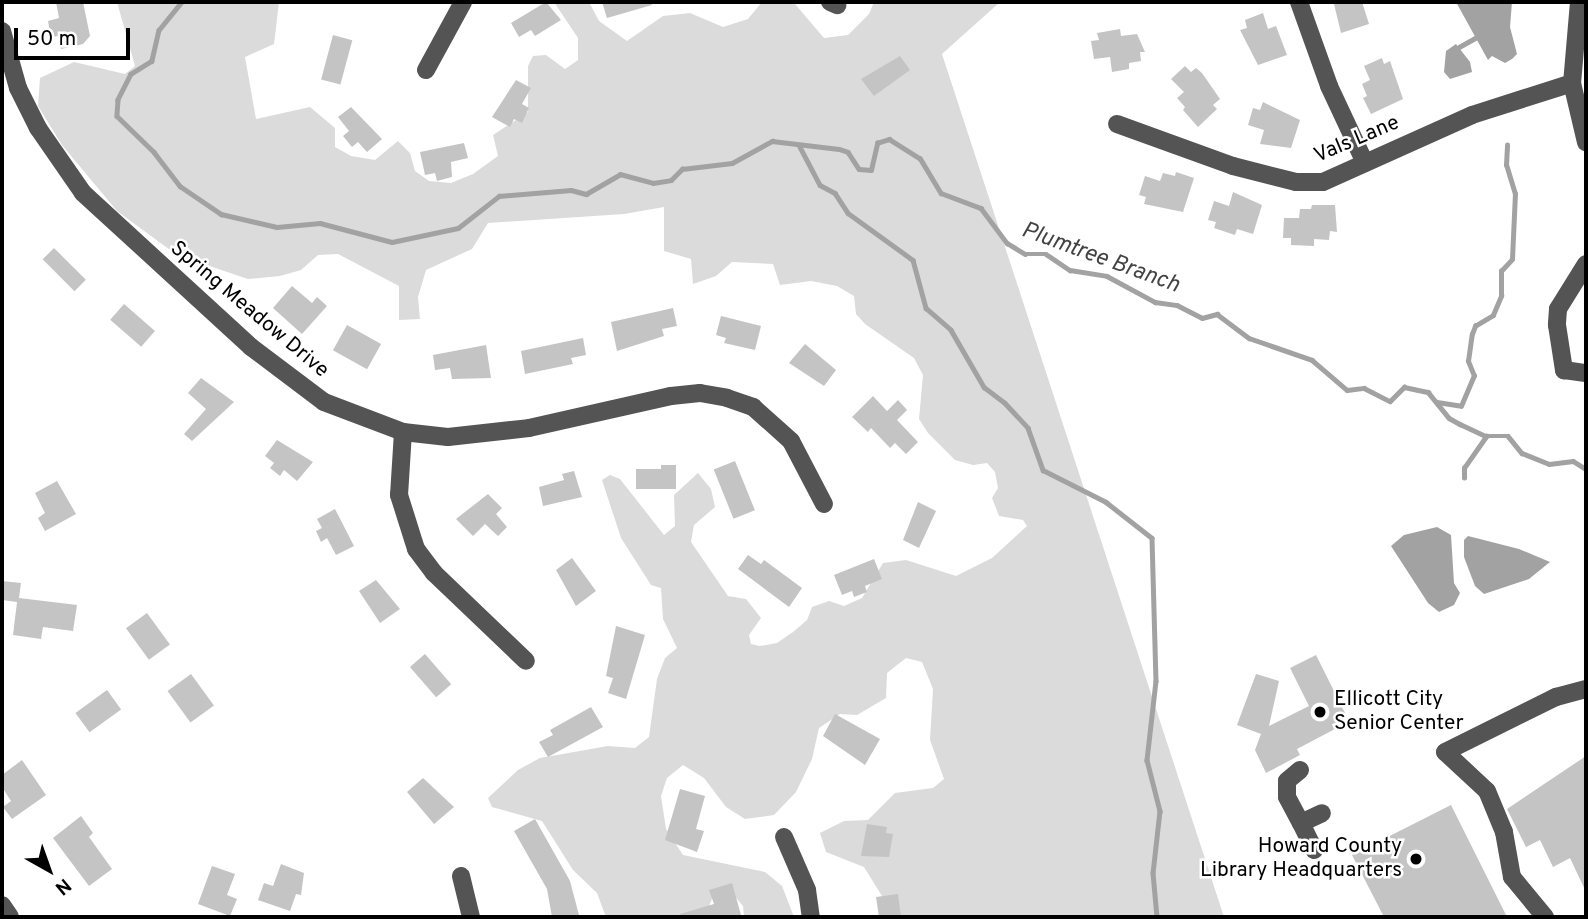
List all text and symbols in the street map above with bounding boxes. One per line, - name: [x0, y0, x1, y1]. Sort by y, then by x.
- scale bar: [18, 14, 133, 58]
- text: 50 m: [27, 26, 76, 53]
- street label: Vals Lane: [1311, 111, 1403, 169]
- water label: Plumtree Branch: [1017, 218, 1183, 300]
- street label: Spring Meadow Drive: [165, 236, 333, 384]
- place label: Ellicott City Senior Center: [1334, 687, 1464, 737]
- marker: Ellicott City Senior Center: [1312, 704, 1328, 720]
- place label: Howard County Library Headquarters: [1200, 834, 1402, 884]
- north arrow: [14, 835, 84, 905]
- marker: Howard County Library Headquarters: [1408, 851, 1424, 867]
- text: N: [50, 873, 75, 900]

